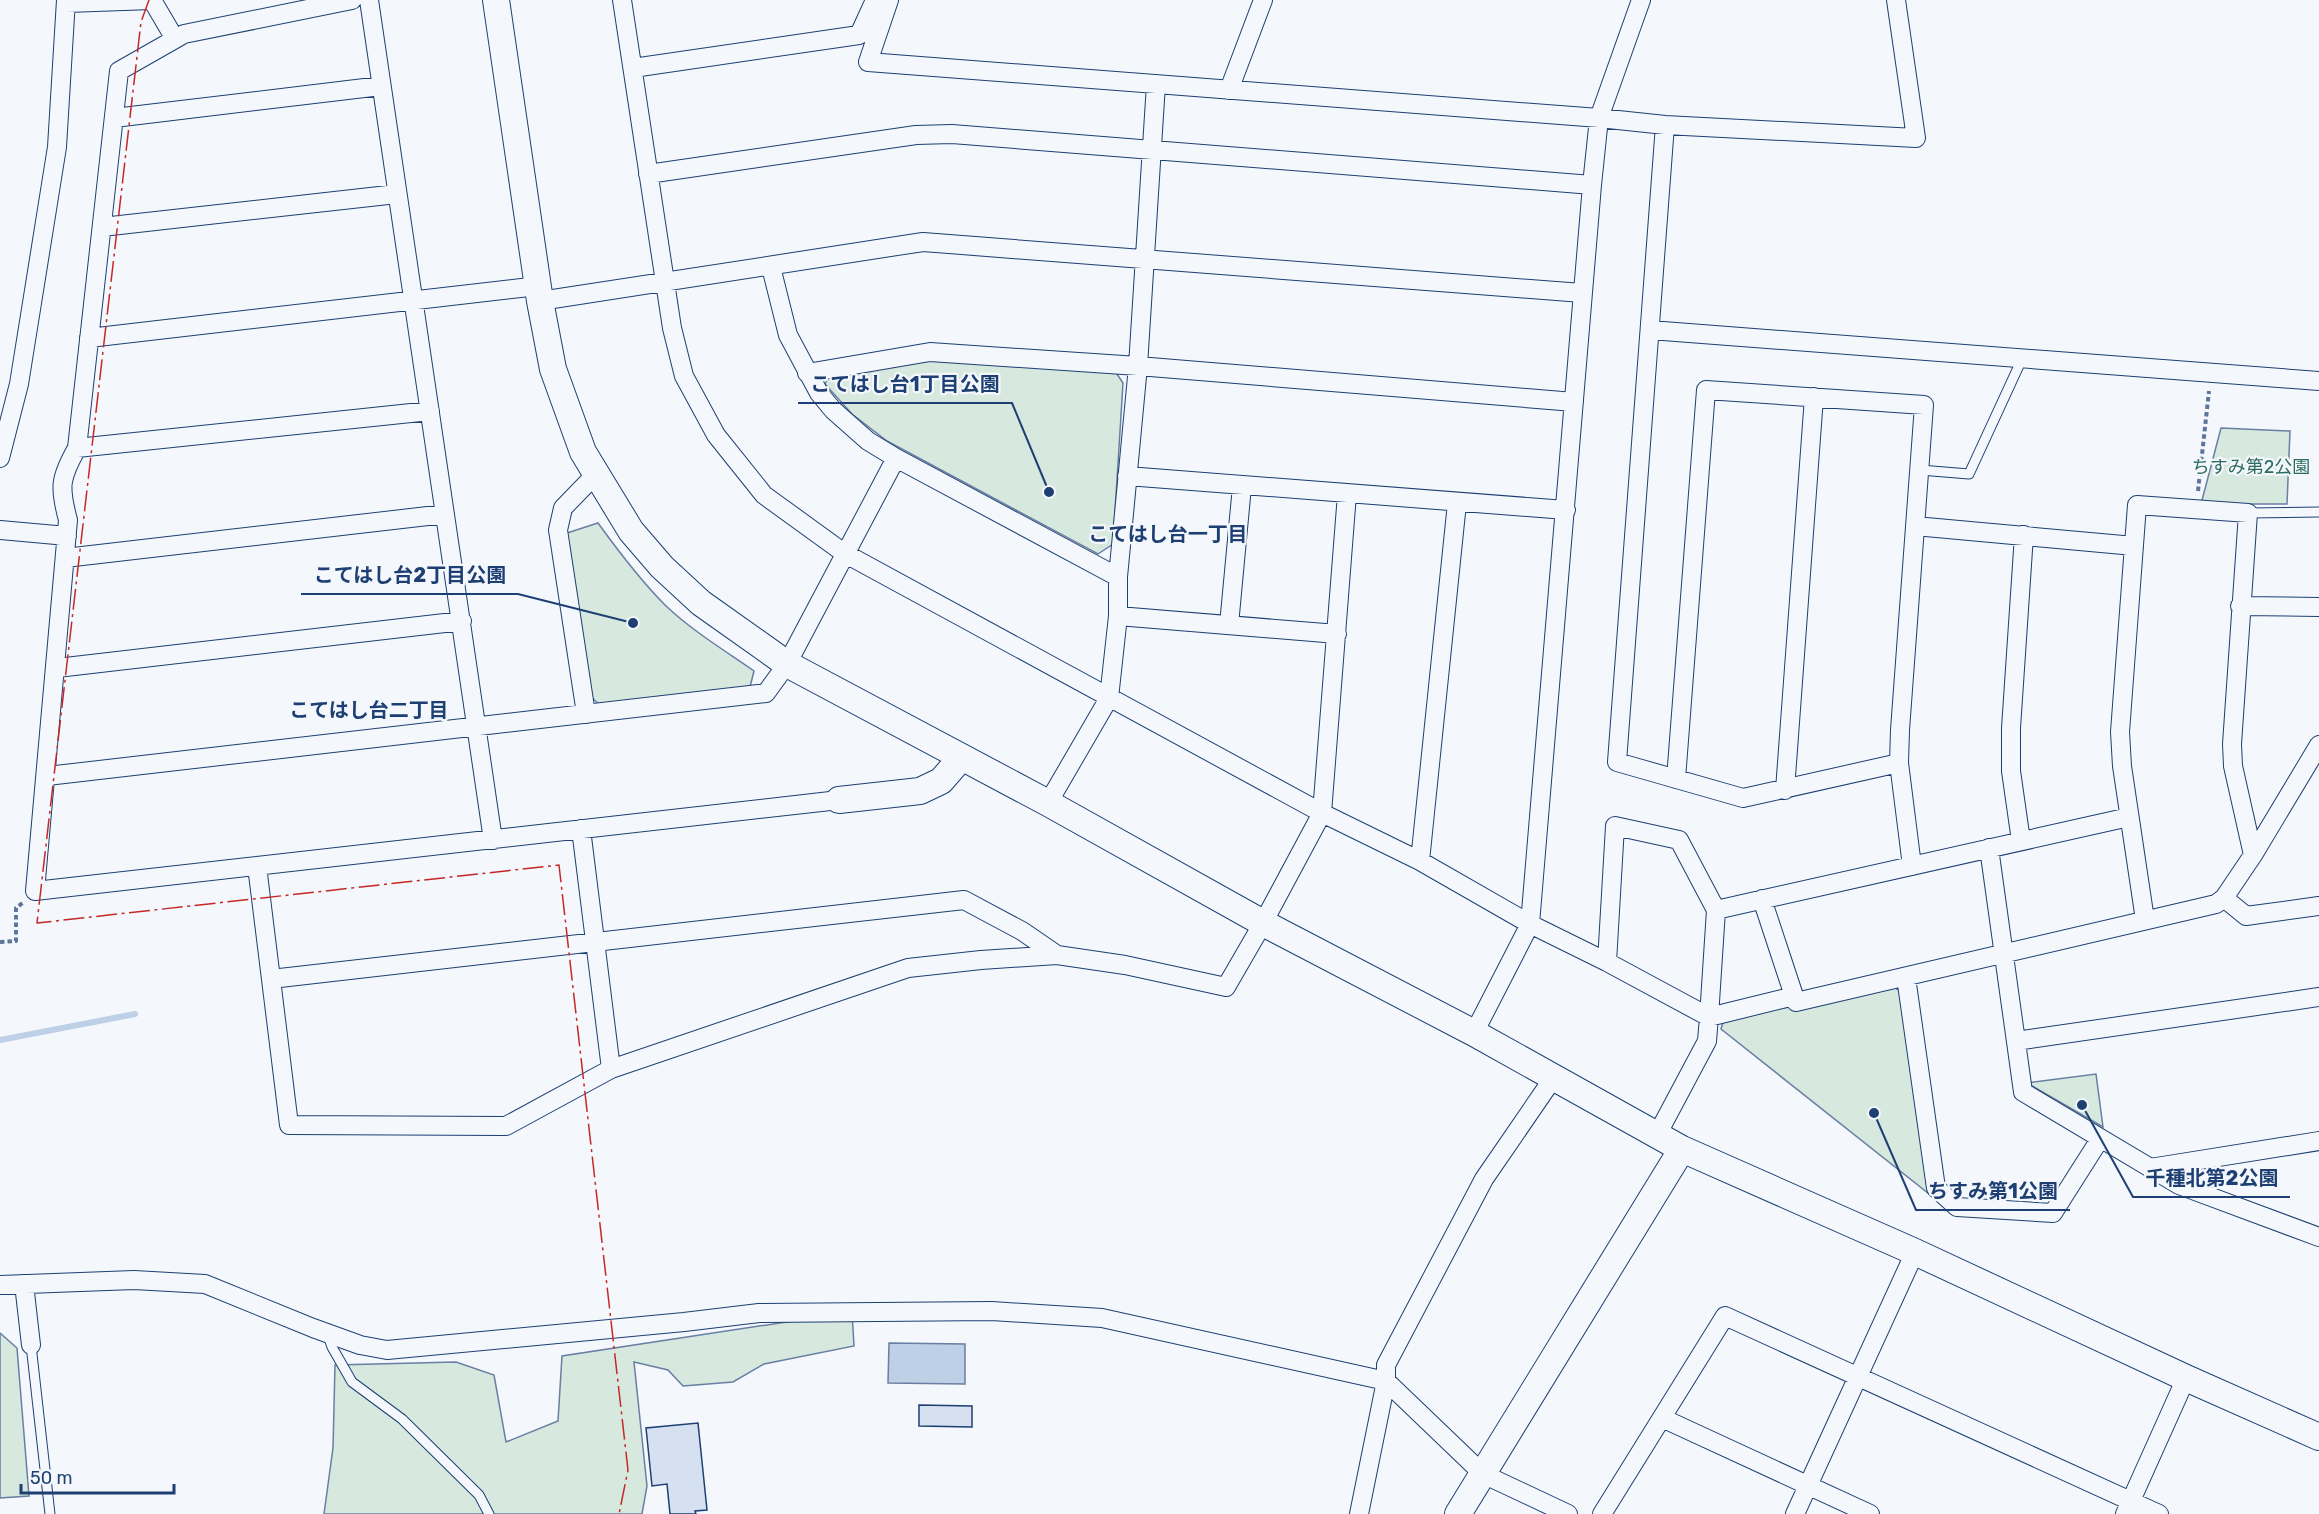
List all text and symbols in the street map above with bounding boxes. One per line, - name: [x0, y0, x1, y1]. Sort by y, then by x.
- callout: こてはし台1丁目公園: [798, 365, 1012, 403]
- text: こてはし台1丁目公園: [810, 372, 1000, 396]
- park label: ちすみ第2公園: [2192, 456, 2310, 478]
- district label: こてはし台一丁目: [1088, 522, 1248, 546]
- callout: こてはし台2丁目公園: [301, 556, 518, 594]
- text: こてはし台2丁目公園: [314, 563, 506, 587]
- district label: こてはし台二丁目: [289, 698, 449, 722]
- callout: 千種北第2公園: [2133, 1159, 2290, 1197]
- text: 千種北第2公園: [2146, 1166, 2279, 1190]
- callout: ちすみ第1公園: [1916, 1172, 2070, 1210]
- text: ちすみ第1公園: [1928, 1179, 2058, 1203]
- scale bar: [21, 1457, 174, 1495]
- text: 50 m: [30, 1467, 73, 1489]

